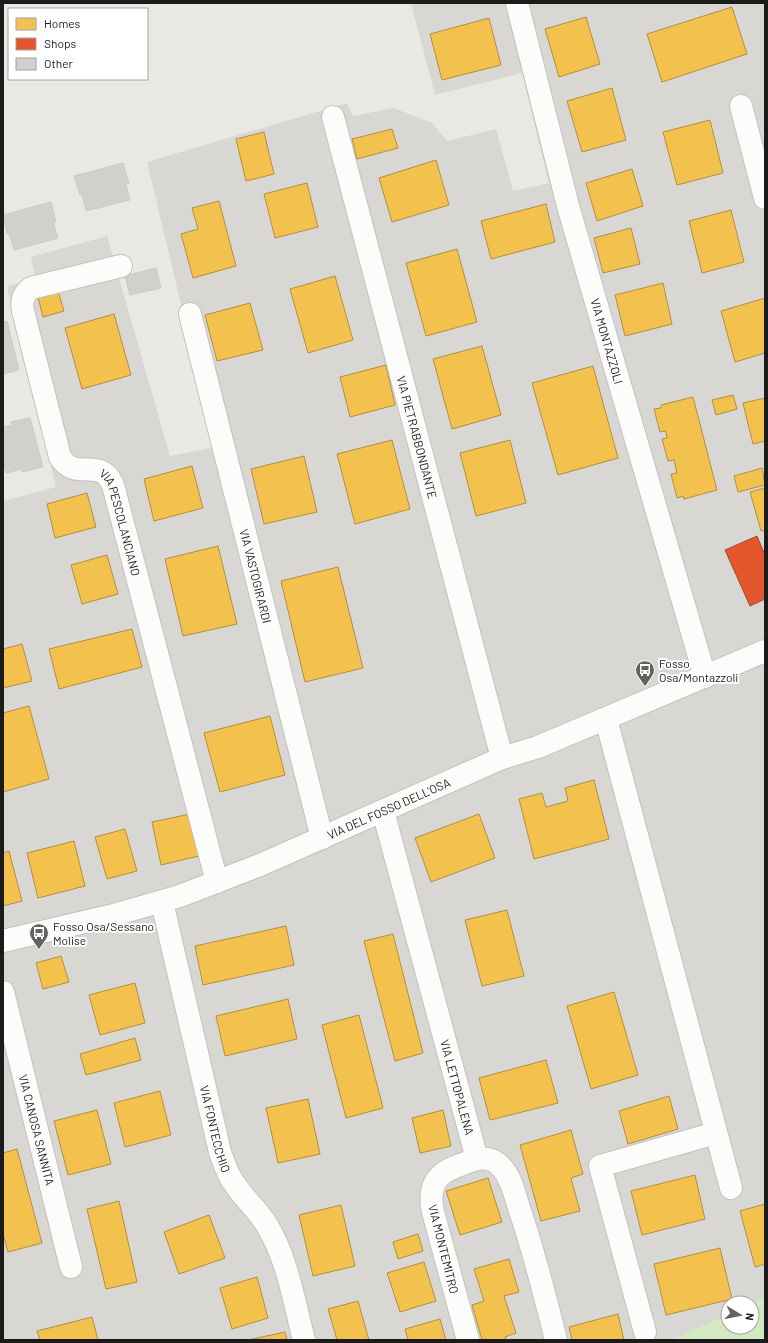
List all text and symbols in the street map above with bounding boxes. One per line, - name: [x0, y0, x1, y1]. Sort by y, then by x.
- legend: [8, 8, 148, 80]
- text: Homes: [44, 16, 81, 30]
- text: Shops: [44, 36, 77, 50]
- text: Other: [44, 56, 74, 70]
- street label: VIA MONTAZZOLI: [588, 297, 626, 385]
- street label: VIA PIETRABBONDANTE: [395, 374, 440, 500]
- street label: VIA PESCOLANCIANO: [97, 465, 143, 577]
- street label: VIA VASTOGIRARDI: [237, 527, 275, 624]
- place label: Fosso Osa/Montazzoli: [659, 656, 738, 684]
- bus stop icon: Fosso Osa/Montazzoli: [634, 659, 656, 687]
- street label: VIA DEL FOSSO DELL'OSA: [325, 775, 452, 842]
- place label: Fosso Osa/Sessano Molise: [53, 919, 154, 947]
- bus stop icon: Fosso Osa/Sessano Molise: [28, 922, 50, 950]
- street label: VIA LETTOPALENA: [438, 1038, 477, 1136]
- street label: VIA CANOSA SANNITA: [17, 1073, 58, 1187]
- street label: VIA FONTECCHIO: [198, 1084, 234, 1174]
- street label: VIA MONTEMITRO: [426, 1203, 462, 1295]
- north arrow: [720, 1295, 760, 1335]
- text: N: [743, 1312, 757, 1322]

